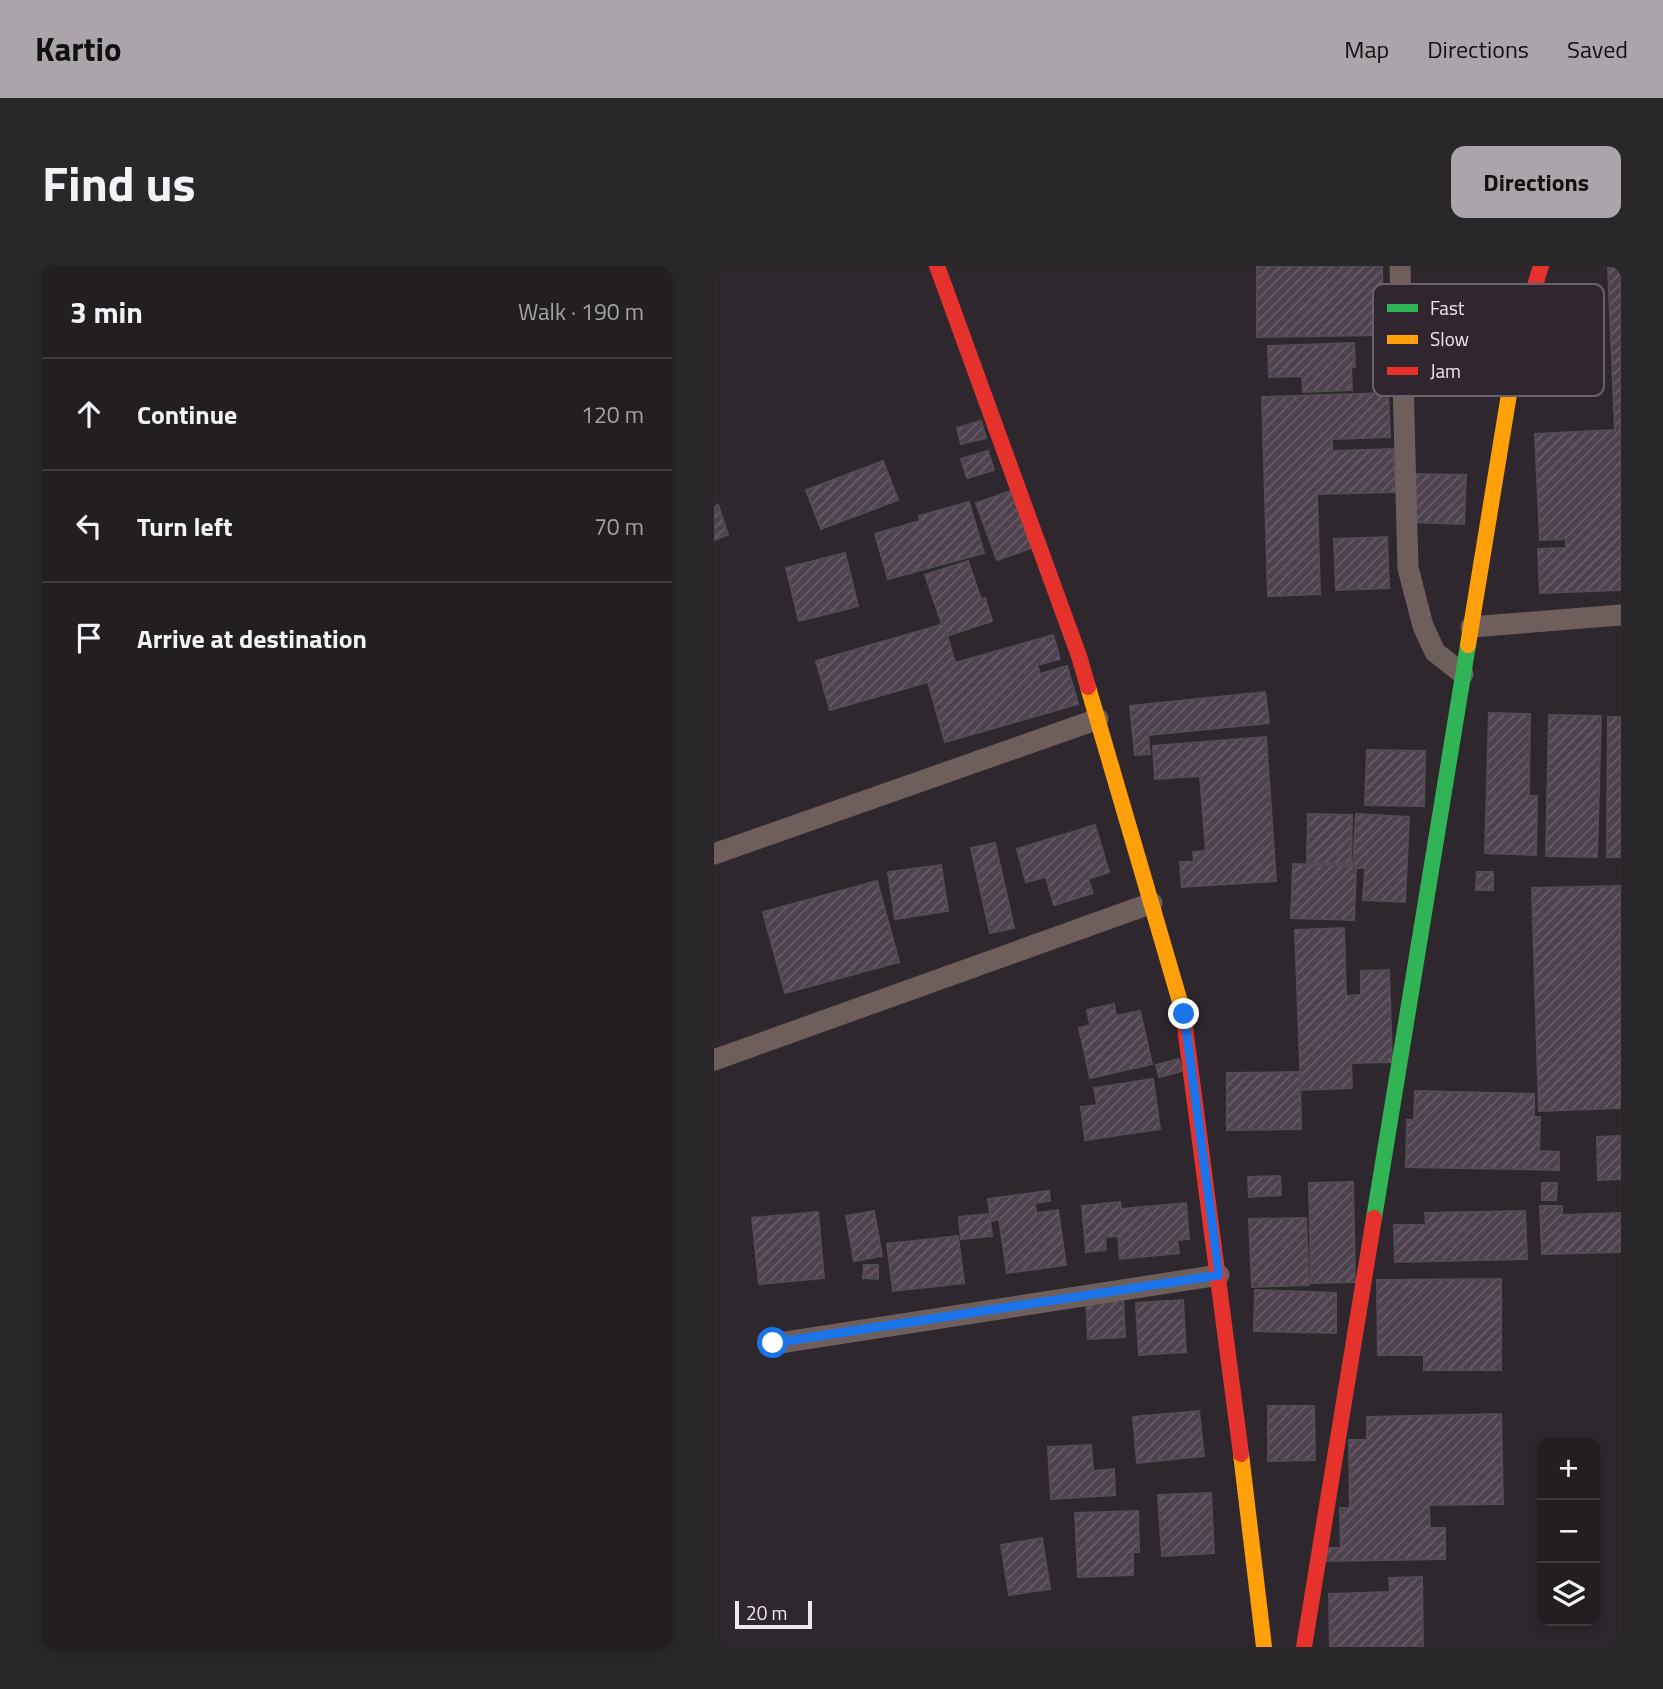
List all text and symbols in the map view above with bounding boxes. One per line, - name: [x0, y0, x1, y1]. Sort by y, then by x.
- text: Kartio: [35, 24, 122, 74]
- text: Map: [1344, 31, 1389, 67]
- text: Directions: [1427, 31, 1529, 67]
- text: Saved: [1567, 31, 1628, 67]
- text: Find us: [42, 145, 196, 220]
- button: Directions: [1451, 146, 1621, 218]
- legend: [1373, 284, 1604, 396]
- text: 3 min: [70, 289, 143, 335]
- text: Fast: [1430, 293, 1465, 322]
- text: Walk · 190 m: [518, 294, 644, 329]
- text: Slow: [1430, 324, 1469, 353]
- text: Jam: [1430, 356, 1461, 385]
- icon: ahead: [70, 395, 108, 433]
- text: Continue: [137, 395, 237, 434]
- text: 120 m: [581, 397, 644, 432]
- icon: left: [70, 507, 108, 545]
- text: Turn left: [137, 507, 232, 546]
- text: 70 m: [594, 509, 644, 544]
- icon: arrive: [70, 619, 108, 657]
- text: Arrive at destination: [137, 619, 367, 658]
- route end: [1168, 998, 1199, 1029]
- route start: [757, 1327, 788, 1358]
- map controls: [1537, 1437, 1600, 1626]
- button: +: [1537, 1437, 1600, 1500]
- button: −: [1537, 1500, 1600, 1563]
- button: layers: [1537, 1563, 1600, 1626]
- scale bar: [735, 1598, 812, 1630]
- text: 20 m: [746, 1598, 787, 1627]

